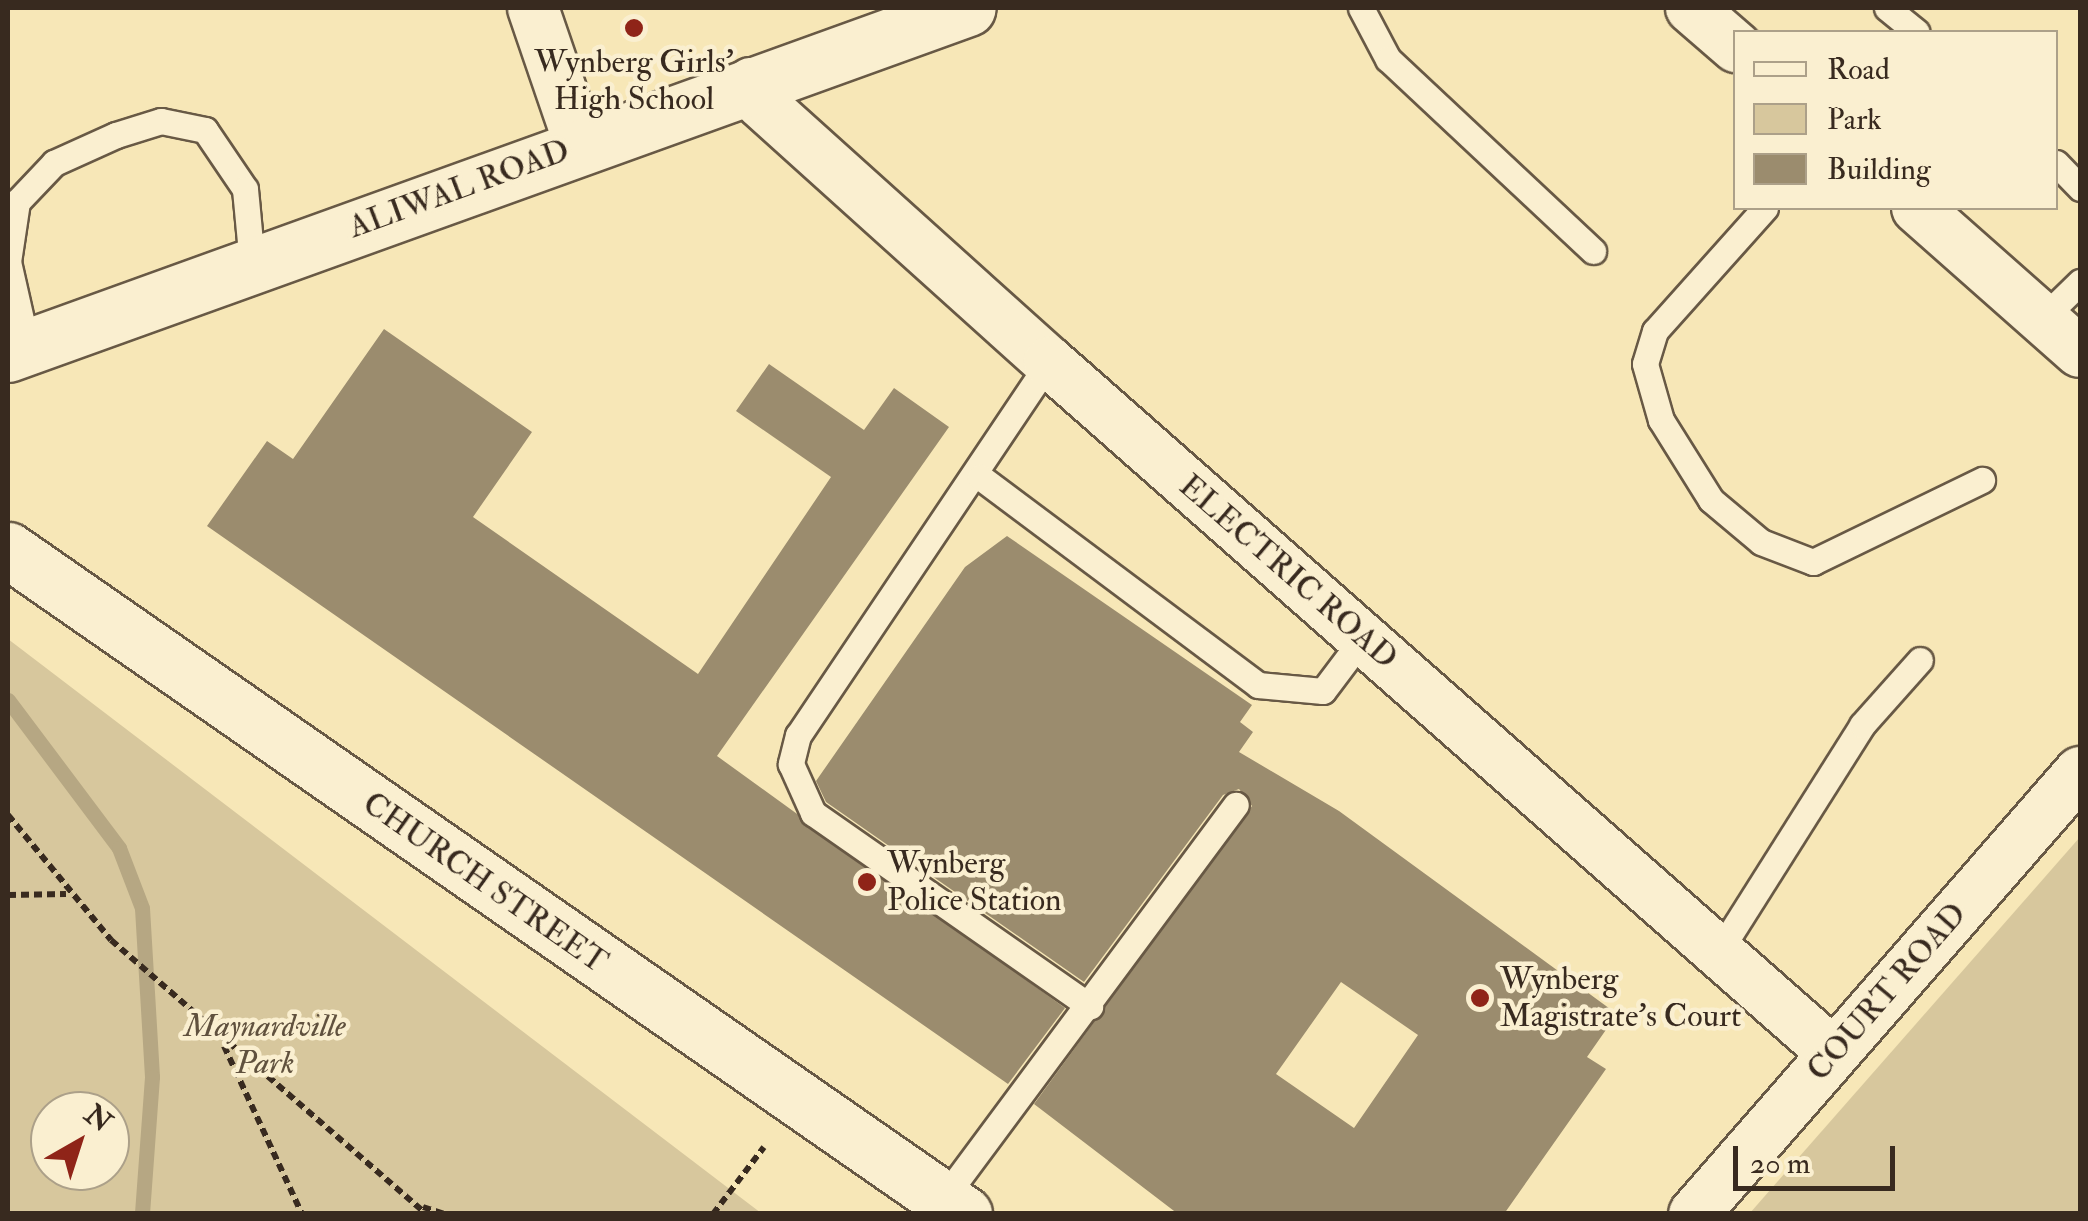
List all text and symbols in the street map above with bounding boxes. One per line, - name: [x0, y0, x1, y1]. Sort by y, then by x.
- marker: Wynberg Girls' High School: [623, 17, 645, 39]
- legend: [1733, 30, 2058, 210]
- place label: Wynberg Girls' High School: [534, 44, 734, 119]
- text: Road: [1827, 51, 1890, 88]
- text: Park: [1827, 101, 1882, 138]
- street label: ALIWAL ROAD: [344, 131, 574, 247]
- text: Building: [1827, 151, 1931, 188]
- street label: ELECTRIC ROAD: [1171, 467, 1405, 677]
- street label: CHURCH STREET: [355, 784, 615, 982]
- place label: Wynberg Police Station: [887, 845, 1062, 920]
- marker: Wynberg Police Station: [856, 871, 878, 893]
- street label: COURT ROAD: [1799, 895, 1975, 1089]
- place label: Wynberg Magistrate's Court: [1500, 961, 1741, 1036]
- marker: Wynberg Magistrate's Court: [1469, 987, 1491, 1009]
- park label: Maynardville Park: [184, 1008, 346, 1083]
- north arrow: [30, 1091, 130, 1191]
- text: N: [77, 1097, 119, 1140]
- scale bar: [1738, 1126, 1900, 1188]
- text: 20 m: [1750, 1145, 1810, 1182]

